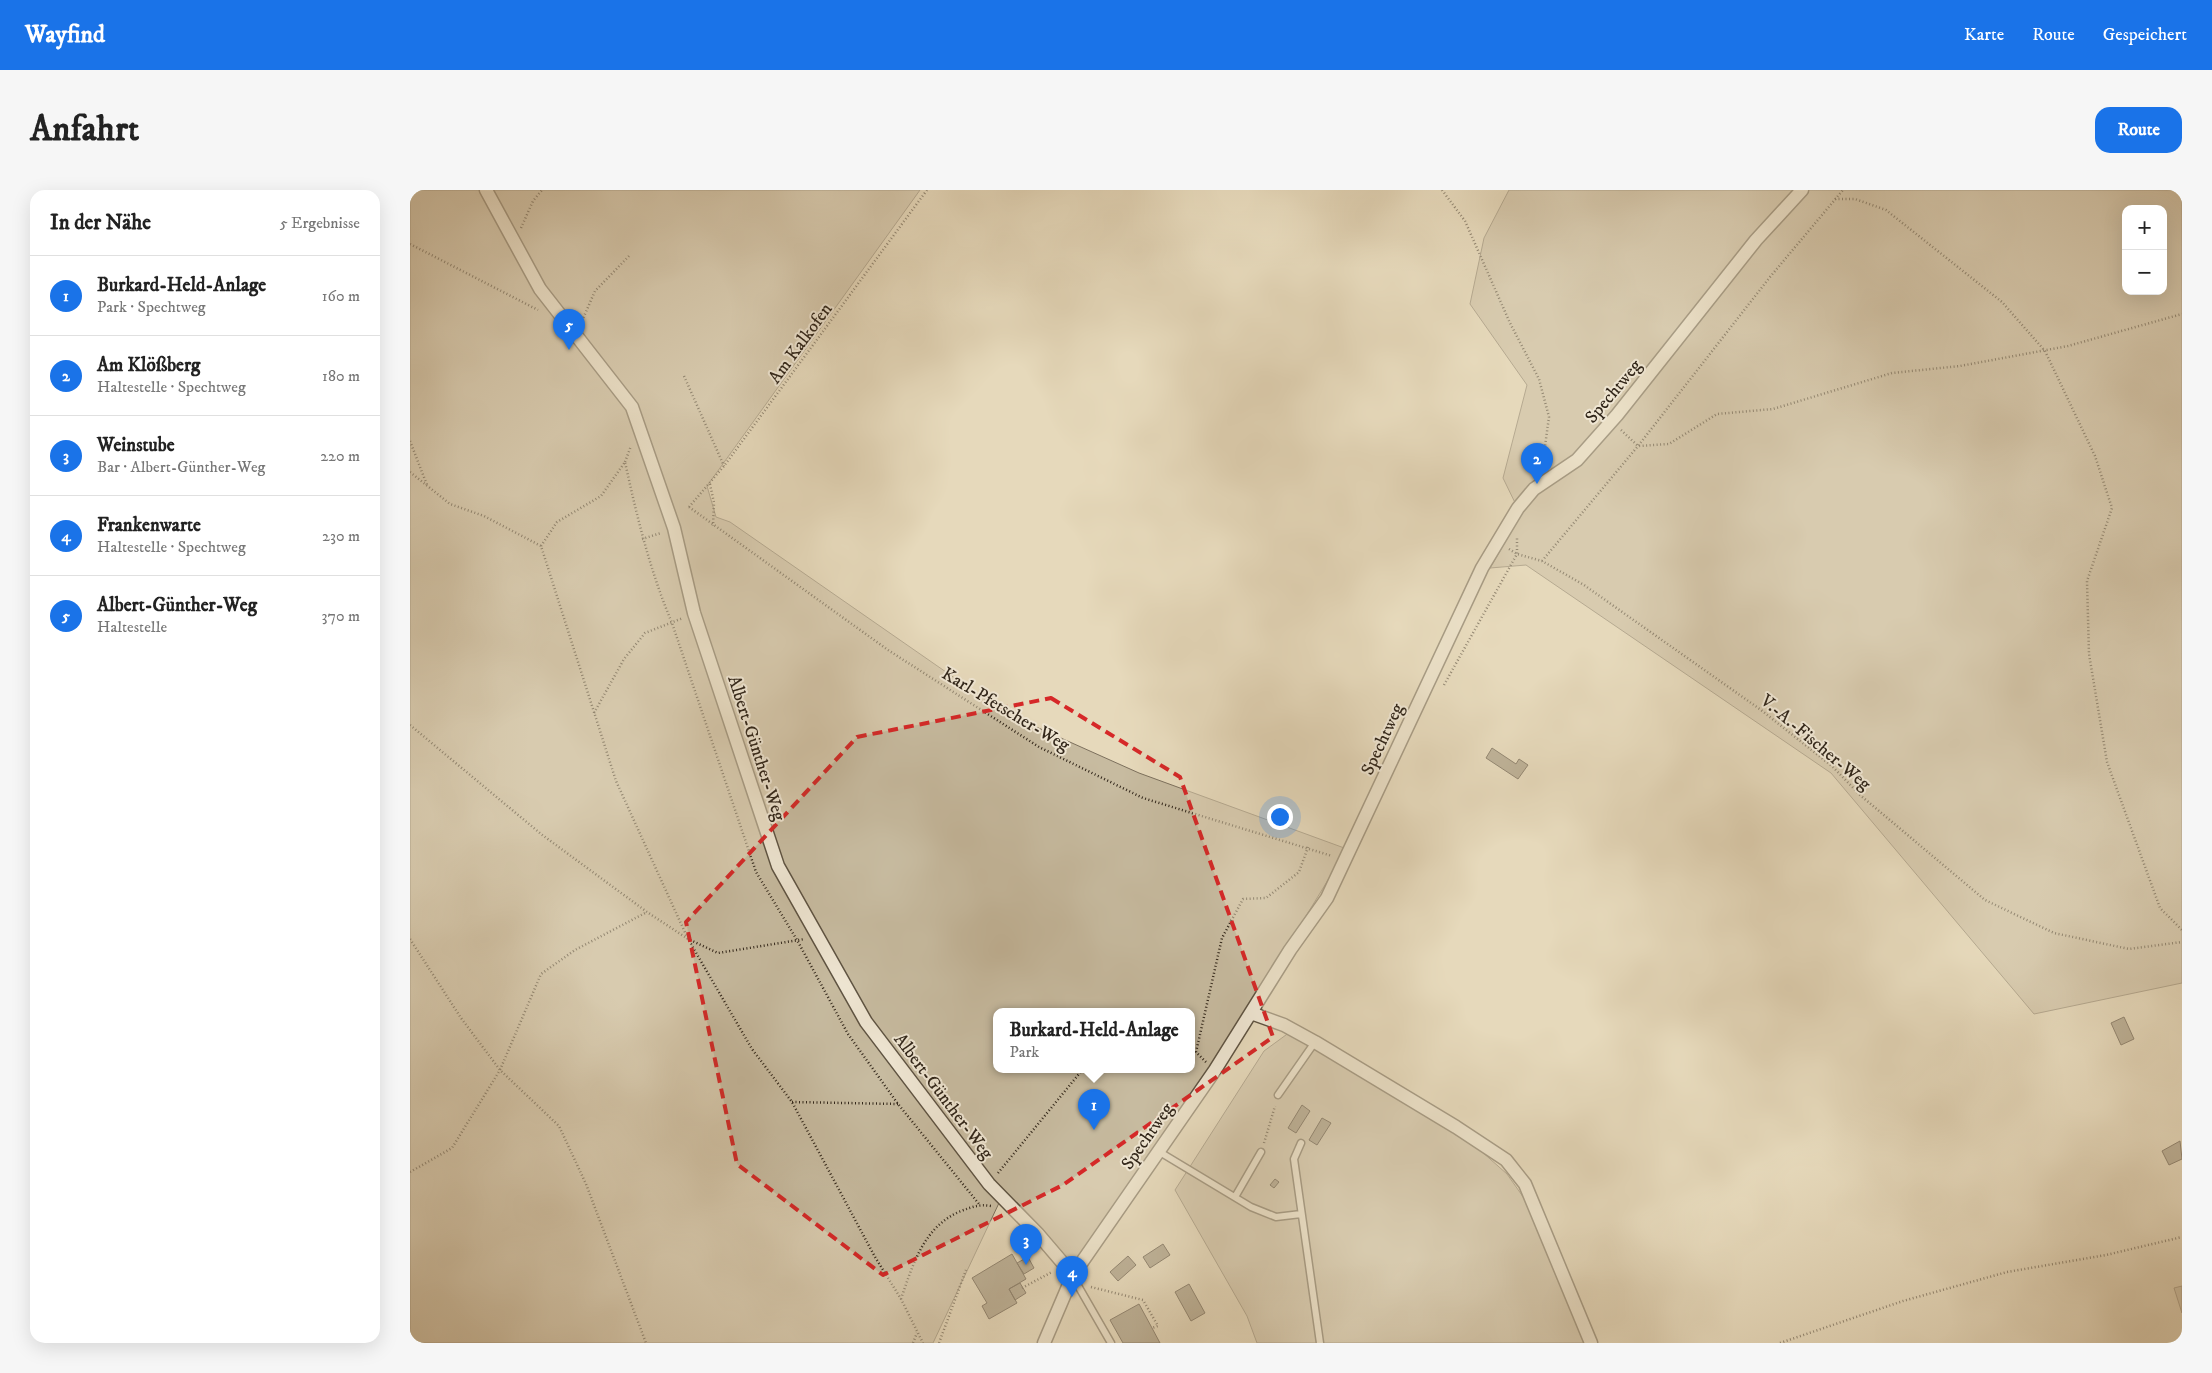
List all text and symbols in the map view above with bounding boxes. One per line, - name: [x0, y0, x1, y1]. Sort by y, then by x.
- text: Wayfind: [25, 20, 105, 50]
- text: Karte: [1964, 24, 2004, 46]
- text: Route: [2032, 24, 2075, 46]
- text: Gespeichert: [2103, 24, 2187, 46]
- button: Route: [2095, 107, 2182, 153]
- text: Anfahrt: [30, 108, 139, 152]
- map controls: [2122, 205, 2167, 295]
- button: +: [2122, 205, 2167, 250]
- text: In der Nähe: [50, 210, 151, 236]
- text: 5 Ergebnisse: [280, 213, 360, 233]
- button: −: [2122, 250, 2167, 295]
- text: Burkard-Held-Anlage: [97, 274, 266, 297]
- text: 1: [63, 286, 69, 306]
- text: 160 m: [322, 286, 360, 306]
- text: Park · Spechtweg: [97, 297, 206, 317]
- street label: Am Kalkofen: [764, 298, 838, 388]
- pin: 5: [553, 309, 585, 350]
- text: Am Klößberg: [97, 354, 200, 377]
- street label: Spechtweg: [1581, 355, 1647, 428]
- text: 2: [62, 366, 70, 386]
- text: 180 m: [322, 366, 360, 386]
- text: Haltestelle · Spechtweg: [97, 377, 246, 397]
- text: Weinstube: [97, 434, 175, 457]
- pin: 2: [1521, 443, 1553, 484]
- text: 3: [63, 446, 69, 466]
- text: 220 m: [320, 446, 360, 466]
- text: Bar · Albert-Günther-Weg: [97, 457, 265, 477]
- text: Frankenwarte: [97, 514, 201, 537]
- text: 4: [61, 526, 71, 546]
- text: 230 m: [322, 526, 360, 546]
- text: Haltestelle · Spechtweg: [97, 537, 246, 557]
- text: Albert-Günther-Weg: [97, 594, 257, 617]
- text: 5: [62, 606, 70, 626]
- text: 370 m: [322, 606, 360, 626]
- text: Haltestelle: [97, 617, 167, 637]
- street label: Karl-Pfetscher-Weg: [938, 663, 1074, 757]
- street label: Albert-Günther-Weg: [722, 673, 790, 824]
- street label: V.-A.-Fischer-Weg: [1755, 689, 1875, 796]
- street label: Spechtweg: [1357, 700, 1409, 779]
- your location: [1267, 804, 1293, 830]
- popup: [993, 1008, 1195, 1073]
- text: Burkard-Held-Anlage: [1009, 1019, 1179, 1042]
- street label: Albert-Günther-Weg: [889, 1029, 998, 1164]
- text: Park: [1009, 1042, 1039, 1062]
- pin: 1: [1078, 1089, 1110, 1130]
- street label: Spechtweg: [1117, 1099, 1179, 1174]
- pin: 3: [1010, 1224, 1042, 1265]
- pin: 4: [1056, 1256, 1088, 1297]

